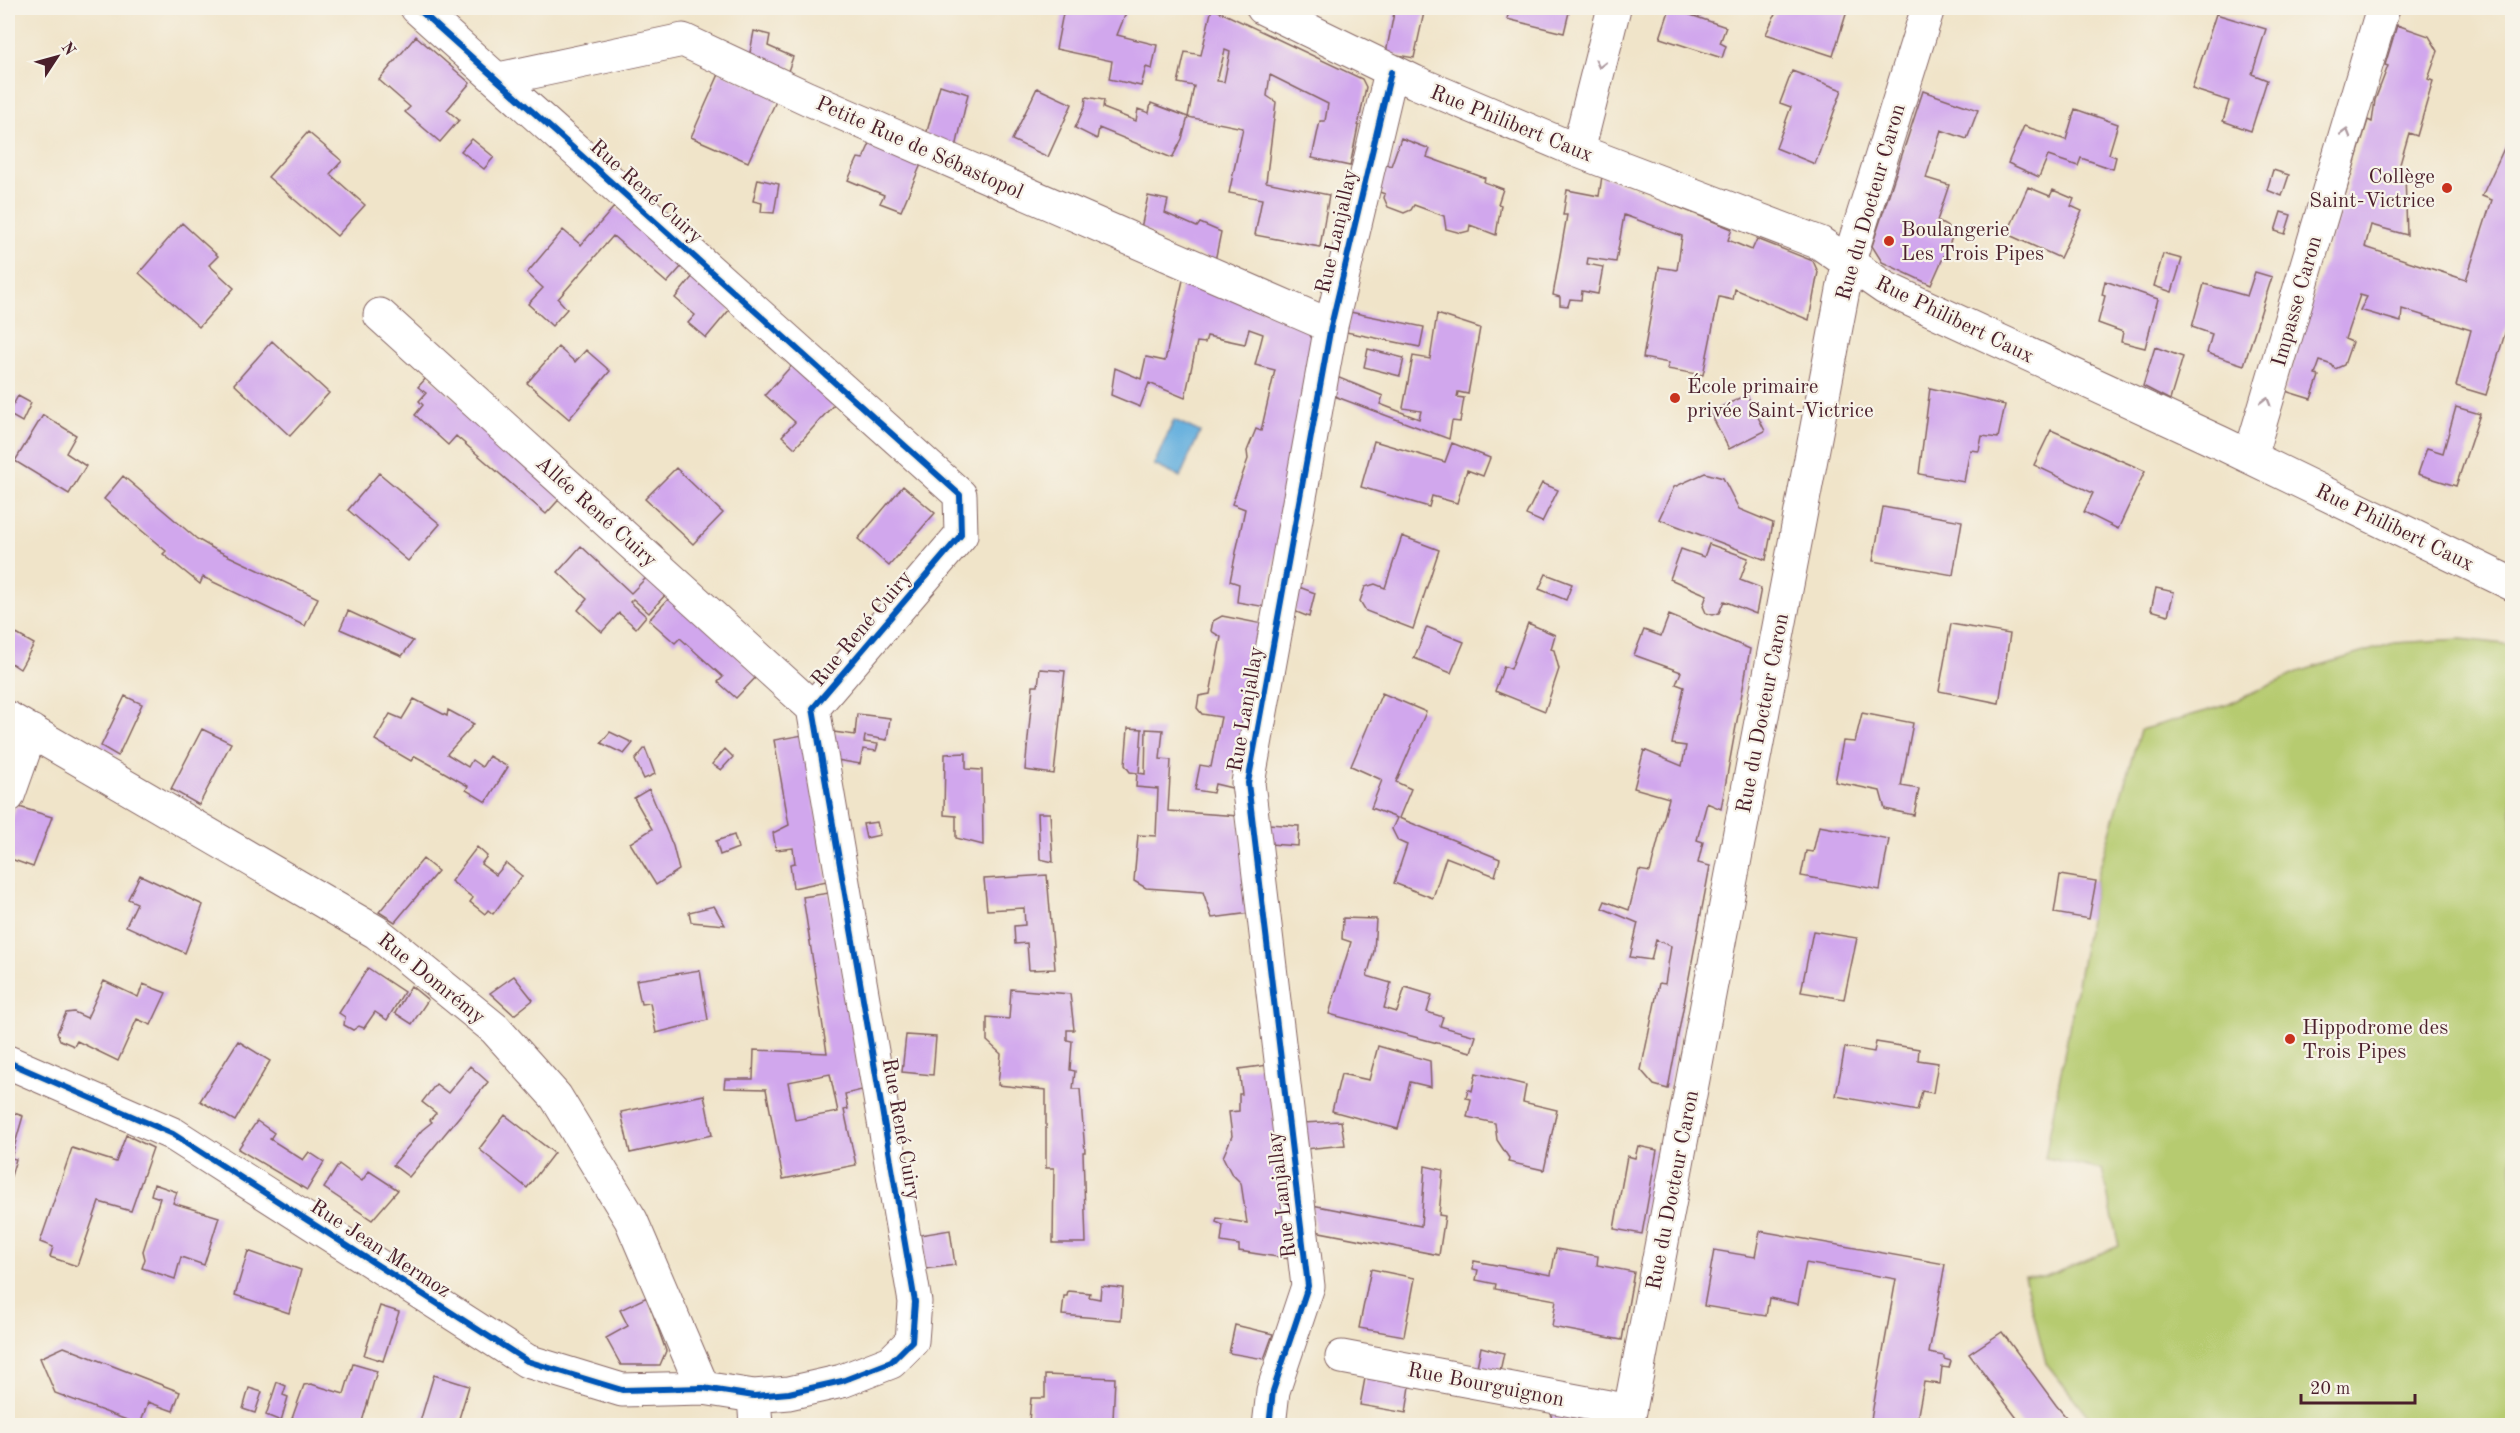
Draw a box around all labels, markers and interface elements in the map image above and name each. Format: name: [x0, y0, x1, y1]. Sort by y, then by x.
north arrow: [27, 27, 87, 87]
text: N: [57, 40, 78, 60]
one-way arrow: [1595, 58, 1607, 69]
street label: Rue Philibert Caux: [1427, 82, 1596, 167]
street label: Petite Rue de Sébastopol: [812, 93, 1027, 204]
street label: Rue du Docteur Caron: [1833, 102, 1910, 303]
one-way arrow: [2339, 129, 2351, 139]
street label: Rue René Cuiry: [585, 136, 707, 248]
street label: Rue Lanjallay: [1313, 167, 1362, 296]
place label: Collège Saint-Victrice: [2309, 167, 2435, 212]
marker: Collège Saint-Victrice: [2440, 181, 2454, 195]
place label: Boulangerie Les Trois Pipes: [1901, 220, 2044, 265]
marker: Boulangerie Les Trois Pipes: [1882, 234, 1896, 248]
street label: Impasse Caron: [2269, 234, 2326, 369]
street label: Rue Philibert Caux: [1872, 273, 2037, 368]
place label: École primaire privée Saint-Victrice: [1687, 373, 1874, 422]
marker: École primaire privée Saint-Victrice: [1668, 391, 1682, 405]
one-way arrow: [2259, 396, 2271, 407]
street label: Allée René Cuiry: [531, 453, 661, 572]
street label: Rue Philibert Caux: [2312, 481, 2477, 576]
street label: Rue René Cuiry: [808, 567, 916, 691]
street label: Rue du Docteur Caron: [1734, 611, 1793, 815]
street label: Rue Lanjallay: [1225, 645, 1268, 774]
street label: Rue Domrémy: [373, 930, 489, 1029]
place label: Hippodrome des Trois Pipes: [2302, 1018, 2448, 1063]
marker: Hippodrome des Trois Pipes: [2283, 1032, 2297, 1046]
street label: Rue René Cuiry: [878, 1057, 923, 1202]
street label: Rue du Docteur Caron: [1644, 1088, 1703, 1292]
street label: Rue Lanjallay: [1264, 1130, 1301, 1259]
street label: Rue Jean Mermoz: [306, 1196, 454, 1302]
street label: Rue Bourguignon: [1406, 1360, 1566, 1411]
scale bar: [2301, 1367, 2415, 1405]
text: 20 m: [2310, 1380, 2350, 1398]

